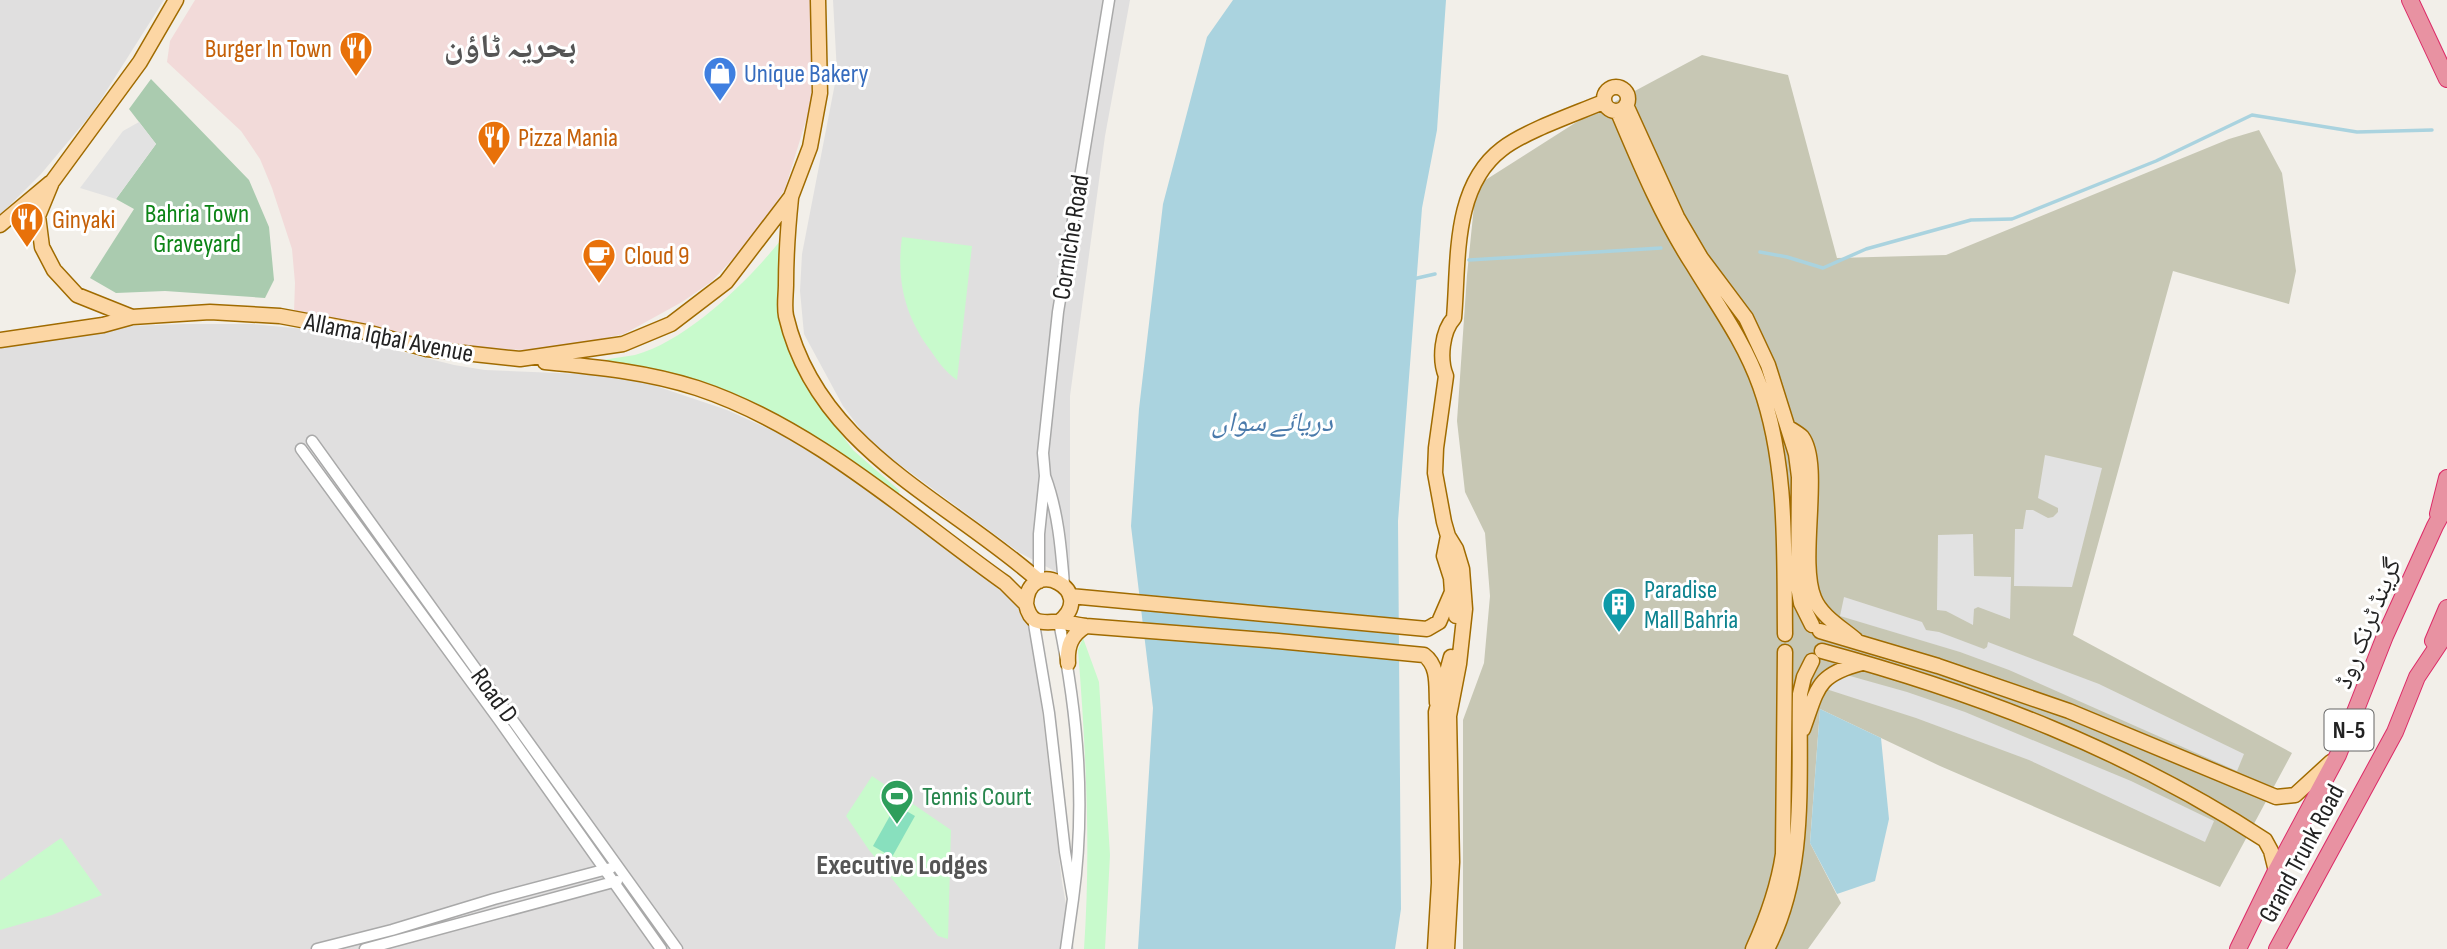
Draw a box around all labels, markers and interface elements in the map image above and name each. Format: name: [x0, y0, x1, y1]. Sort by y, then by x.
district label: بحریہ ٹاؤن: [444, 27, 576, 67]
restaurant icon: Burger In Town: [337, 29, 375, 78]
place label: Burger In Town: [205, 34, 332, 65]
shop icon: Unique Bakery: [701, 54, 739, 103]
place label: Unique Bakery: [744, 59, 868, 90]
restaurant icon: Pizza Mania: [475, 118, 513, 167]
place label: Pizza Mania: [518, 123, 618, 154]
street label: Corniche Road: [1046, 173, 1097, 302]
park label: Bahria Town Graveyard: [145, 199, 249, 260]
restaurant icon: Ginyaki: [8, 200, 46, 249]
place label: Ginyaki: [52, 205, 115, 236]
cafe icon: Cloud 9: [580, 236, 618, 285]
place label: Cloud 9: [624, 241, 690, 272]
street label: Allama Iqbal Avenue: [301, 307, 476, 370]
water label: دریائے سواں: [1211, 406, 1333, 439]
street label: گرینڈ ٹرنک روڈ: [2328, 554, 2409, 693]
place label: Paradise Mall Bahria: [1644, 575, 1738, 636]
building icon: Paradise Mall Bahria: [1600, 585, 1638, 634]
street label: Road D: [464, 662, 524, 729]
road number: N-5: [2324, 710, 2374, 750]
sports icon: Tennis Court: [878, 777, 916, 826]
street label: Grand Trunk Road: [2253, 779, 2352, 928]
place label: Tennis Court: [922, 782, 1032, 813]
district label: Executive Lodges: [816, 849, 988, 882]

